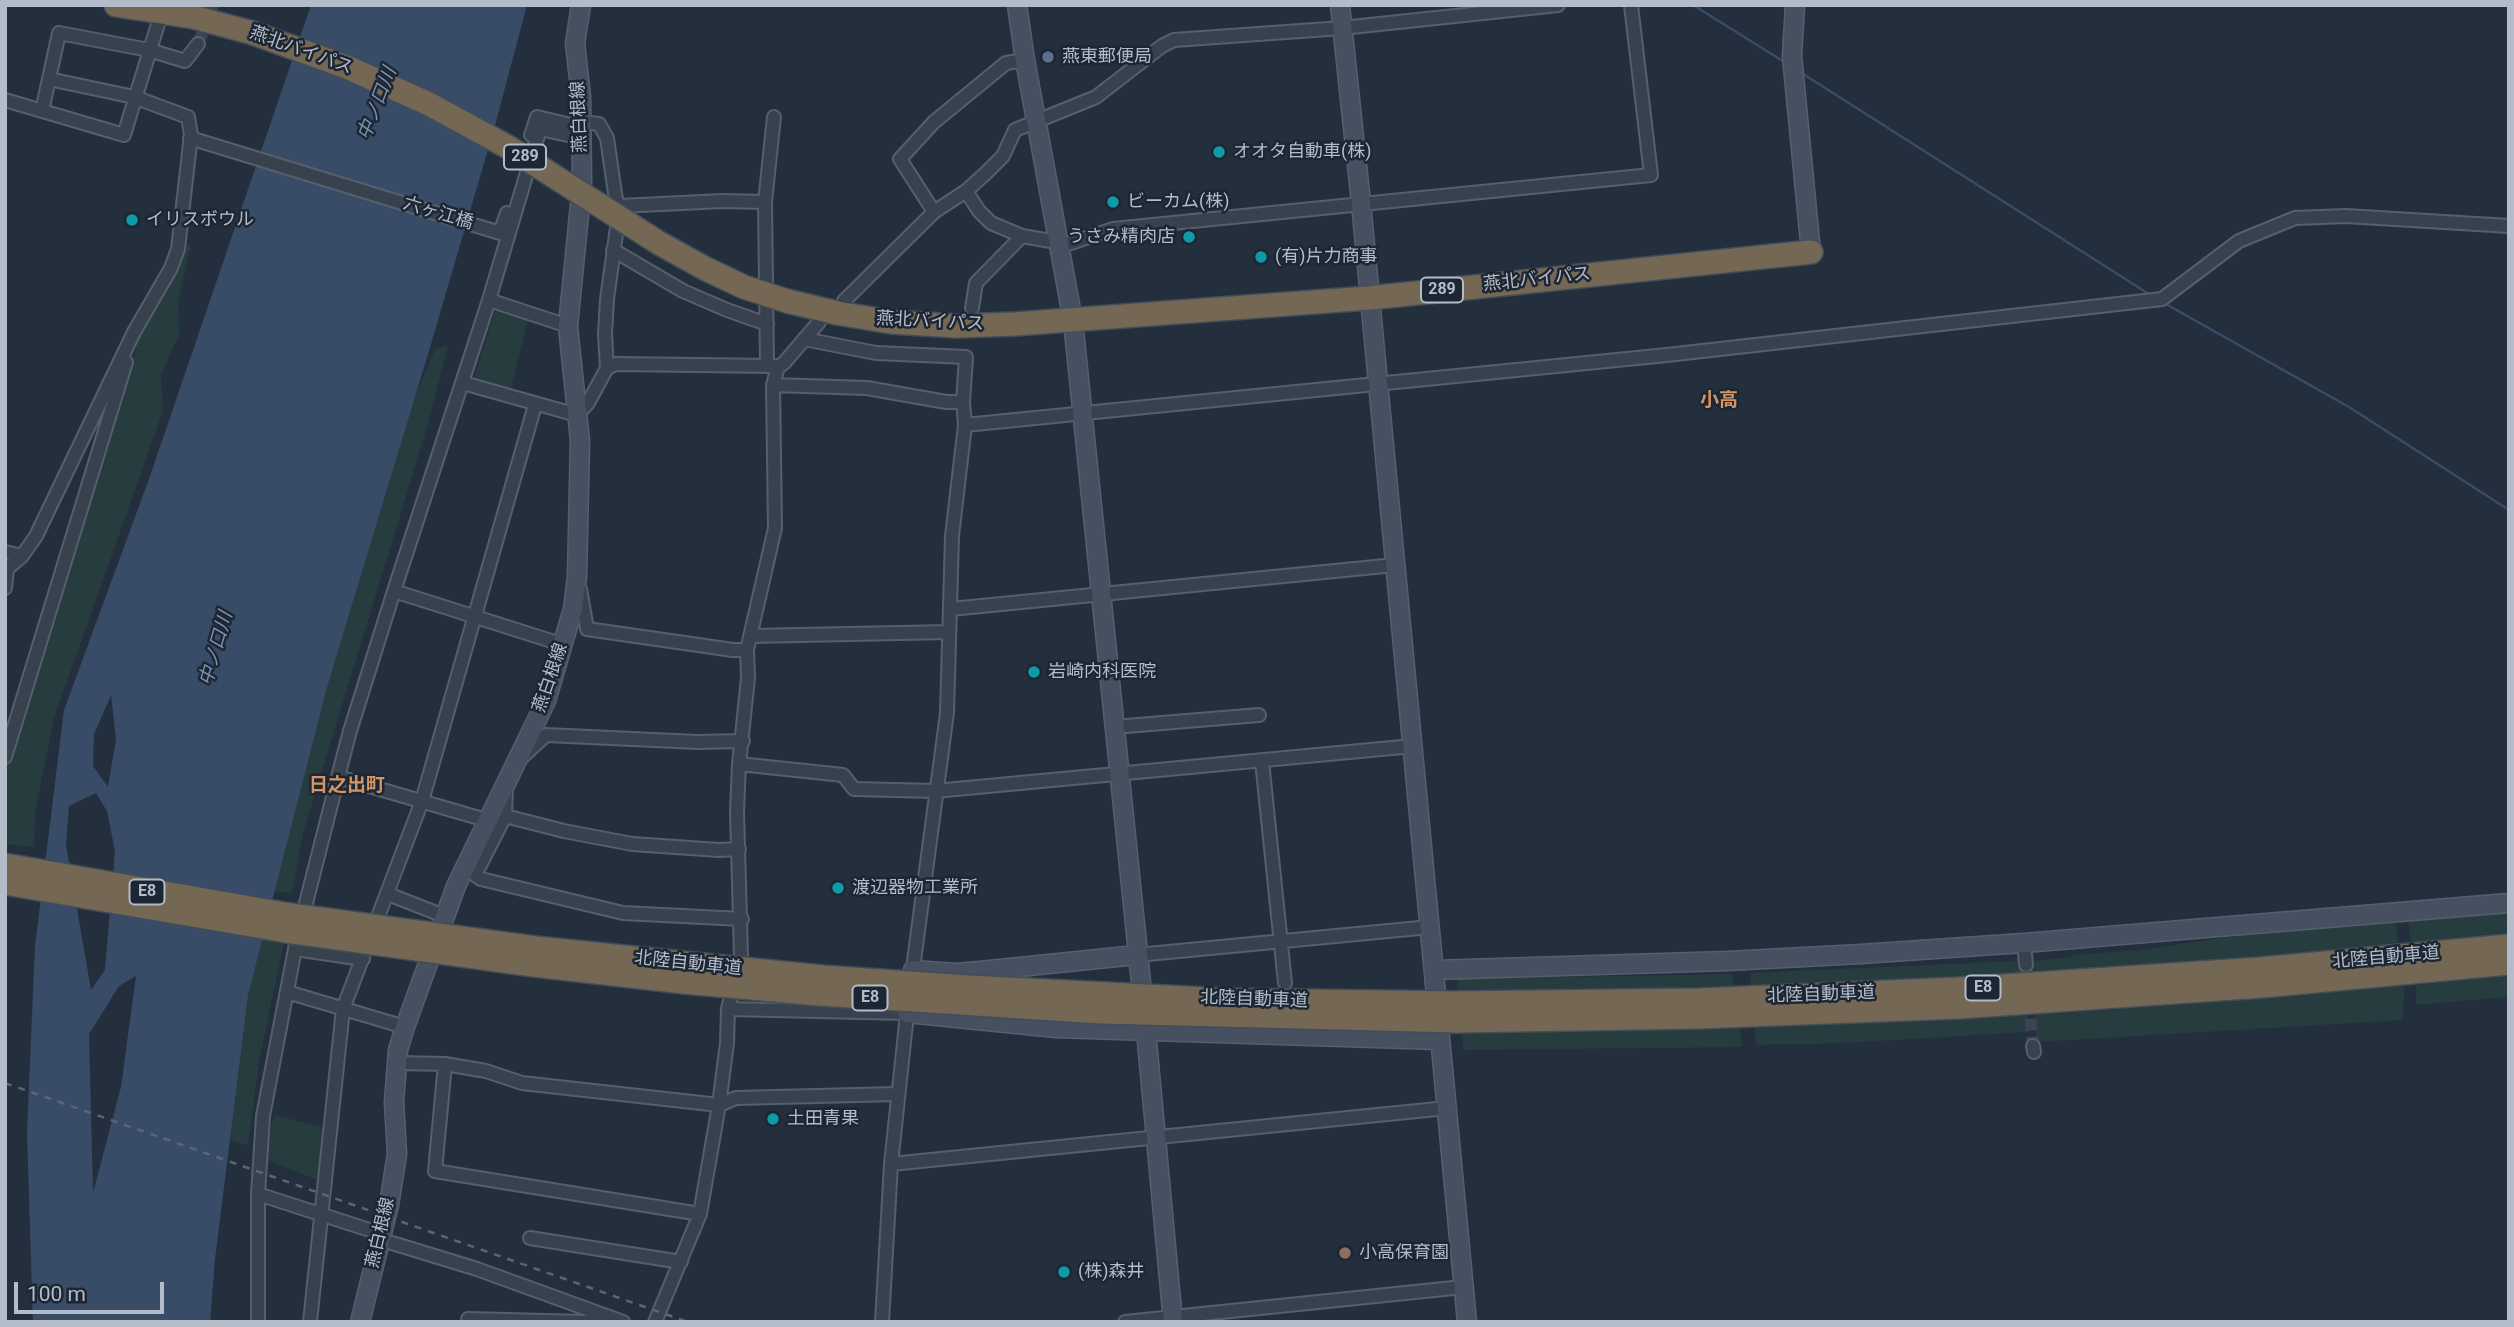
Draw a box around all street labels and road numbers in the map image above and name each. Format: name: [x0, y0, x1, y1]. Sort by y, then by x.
street label: 燕北バイパス: [247, 22, 355, 80]
street label: 燕白根線: [568, 81, 592, 153]
road number: 289: [504, 144, 546, 169]
street label: 六ヶ江橋: [400, 193, 476, 235]
street label: 燕北バイパス: [1482, 264, 1592, 296]
road number: 289: [1421, 278, 1463, 302]
street label: 燕北バイパス: [876, 308, 984, 336]
street label: 燕白根線: [529, 640, 573, 716]
road number: E8: [130, 880, 164, 904]
street label: 北陸自動車道: [2331, 943, 2441, 973]
street label: 北陸自動車道: [633, 948, 743, 980]
road number: E8: [1966, 976, 2000, 1000]
street label: 北陸自動車道: [1767, 982, 1875, 1008]
road number: E8: [852, 986, 888, 1010]
street label: 北陸自動車道: [1200, 987, 1308, 1013]
street label: 燕白根線: [362, 1195, 400, 1271]

